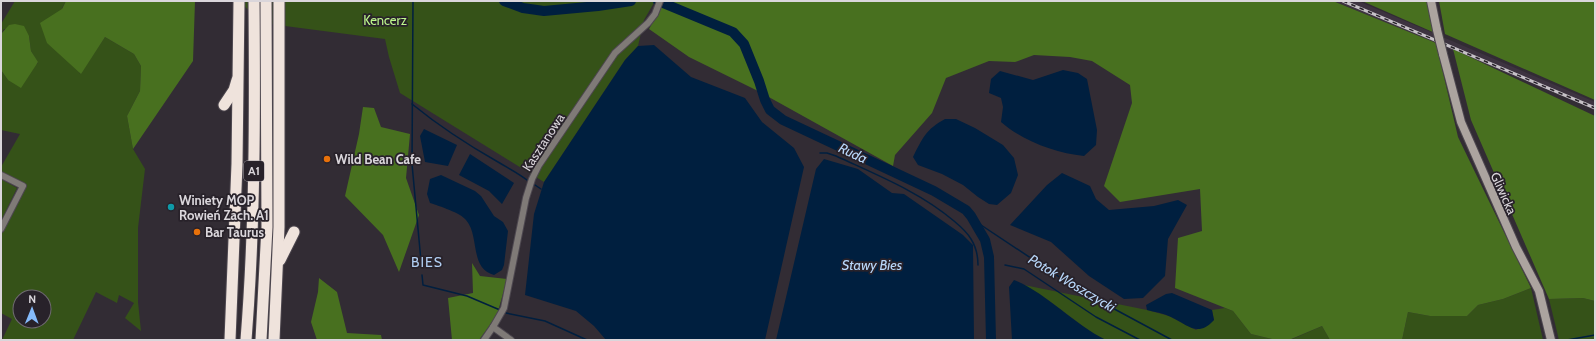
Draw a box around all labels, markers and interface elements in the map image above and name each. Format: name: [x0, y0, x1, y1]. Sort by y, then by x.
park label: Kencerz: [363, 12, 407, 28]
street label: Kasztanowa: [518, 109, 568, 174]
water label: Ruda: [836, 139, 870, 167]
place label: Wild Bean Cafe: [335, 151, 421, 167]
marker: Wild Bean Cafe: [322, 154, 332, 164]
road number: A1: [244, 161, 264, 181]
street label: Gliwicka: [1488, 169, 1521, 217]
place label: Winiety MOP Rowień Zach. A1: [179, 192, 269, 223]
marker: Winiety MOP Rowień Zach. A1: [166, 202, 176, 212]
place label: Bar Taurus: [205, 224, 264, 240]
marker: Bar Taurus: [192, 227, 202, 237]
water label: Potok Woszczycki: [1025, 250, 1120, 317]
district label: BIES: [411, 253, 443, 271]
water label: Stawy Bies: [842, 256, 903, 274]
north arrow: [12, 289, 52, 329]
text: N: [28, 292, 36, 306]

